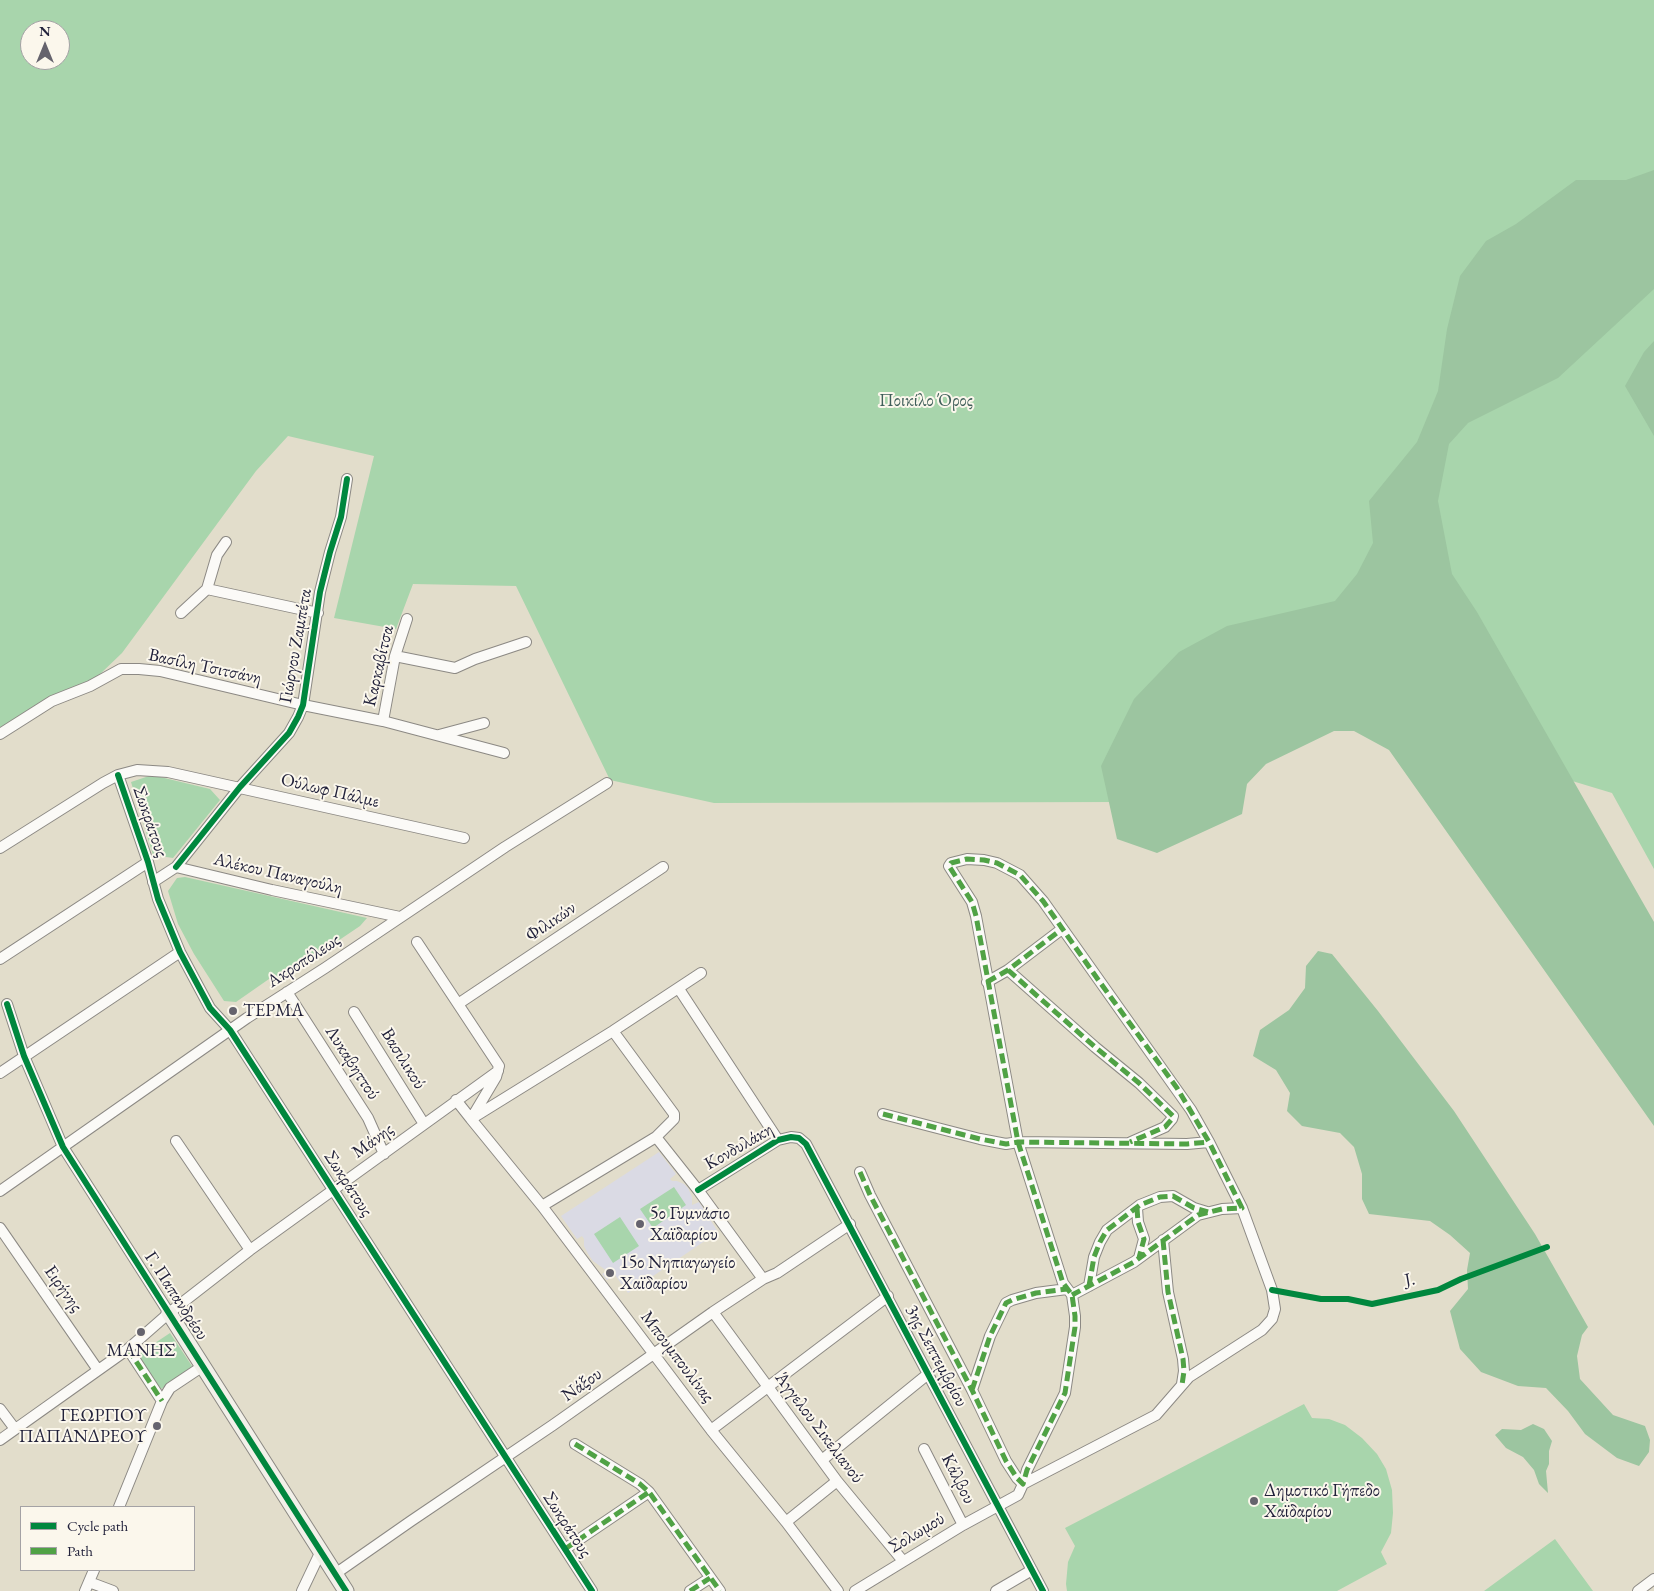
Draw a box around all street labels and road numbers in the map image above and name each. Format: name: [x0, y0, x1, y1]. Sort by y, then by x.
street label: Γιώργου Ζαμπέτα: [275, 587, 317, 705]
street label: Καρκαβίτσα: [359, 624, 399, 708]
street label: Βασίλη Τσιτσάνη: [147, 644, 263, 690]
street label: Ούλωφ Πάλμε: [279, 769, 381, 813]
street label: Σωκράτους: [128, 784, 172, 860]
street label: Αλέκου Παναγούλη: [211, 849, 345, 899]
street label: Φιλικών: [522, 897, 580, 947]
street label: Ακροπόλεως: [263, 929, 345, 993]
street label: Λυκαβηττού: [320, 1022, 384, 1104]
street label: Βασιλικού: [376, 1025, 430, 1093]
street label: Μάνης: [348, 1119, 398, 1163]
street label: Κονδυλάκη: [701, 1119, 777, 1175]
street label: Σωκράτους: [319, 1147, 377, 1221]
street label: Γ. Παπανδρέου: [139, 1248, 213, 1344]
street label: Ειρήνης: [39, 1261, 87, 1317]
street label: J.: [1403, 1268, 1417, 1292]
street label: 3ης Σεπτεμβρίου: [900, 1301, 972, 1411]
street label: Μπουμπουλίνας: [636, 1307, 718, 1407]
street label: Νάξου: [558, 1363, 606, 1407]
street label: Άγγελου Σικελιανού: [770, 1368, 868, 1488]
street label: Κάλβου: [936, 1450, 980, 1508]
street label: Σωκράτους: [538, 1488, 596, 1562]
street label: Σολωμού: [885, 1508, 949, 1558]

